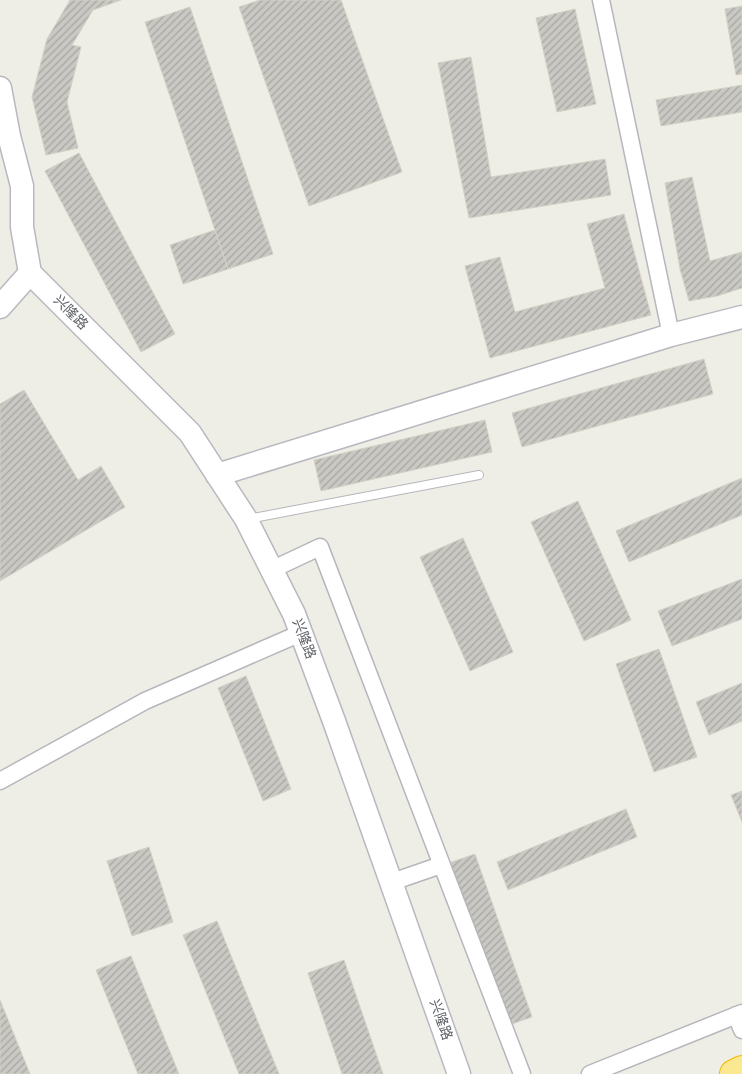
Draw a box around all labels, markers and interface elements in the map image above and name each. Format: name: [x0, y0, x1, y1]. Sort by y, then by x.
street label: 兴隆路: [49, 292, 91, 334]
street label: 兴隆路: [288, 616, 318, 662]
street label: 兴隆路: [425, 997, 455, 1043]

